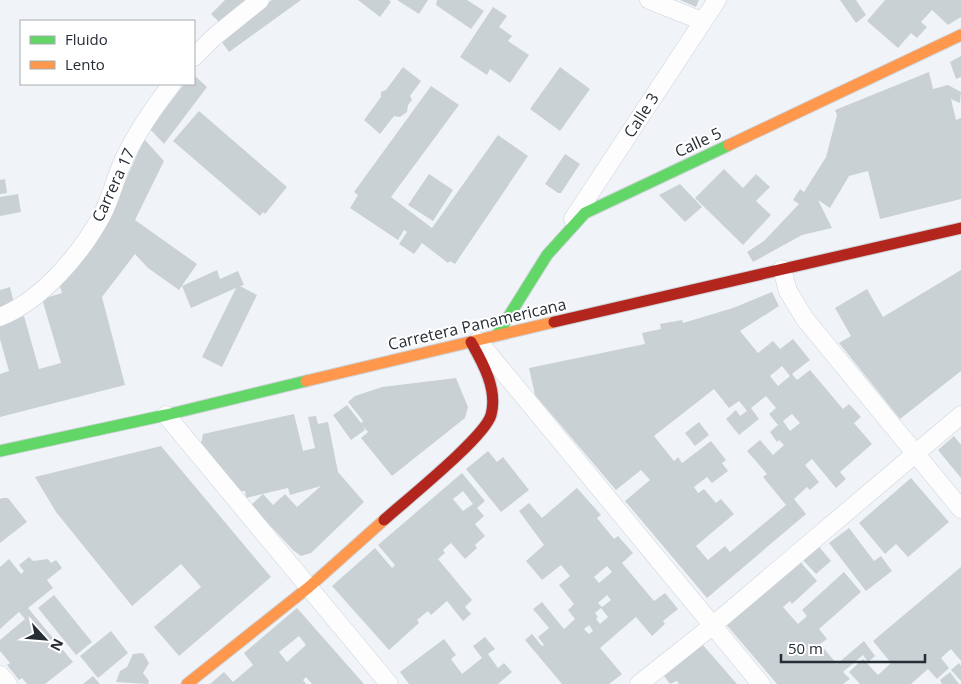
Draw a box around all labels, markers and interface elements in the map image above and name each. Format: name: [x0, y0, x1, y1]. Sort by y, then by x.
legend: [20, 20, 195, 85]
text: Fluido: [65, 29, 108, 49]
text: Lento: [65, 54, 105, 74]
street label: Calle 3: [618, 88, 664, 142]
street label: Calle 5: [671, 122, 725, 162]
street label: Carrera 17: [86, 145, 140, 225]
street label: Carretera Panamericana: [386, 293, 568, 355]
north arrow: [20, 614, 70, 664]
scale bar: [781, 632, 925, 664]
text: N: [46, 636, 68, 654]
text: 50 m: [788, 638, 823, 658]

